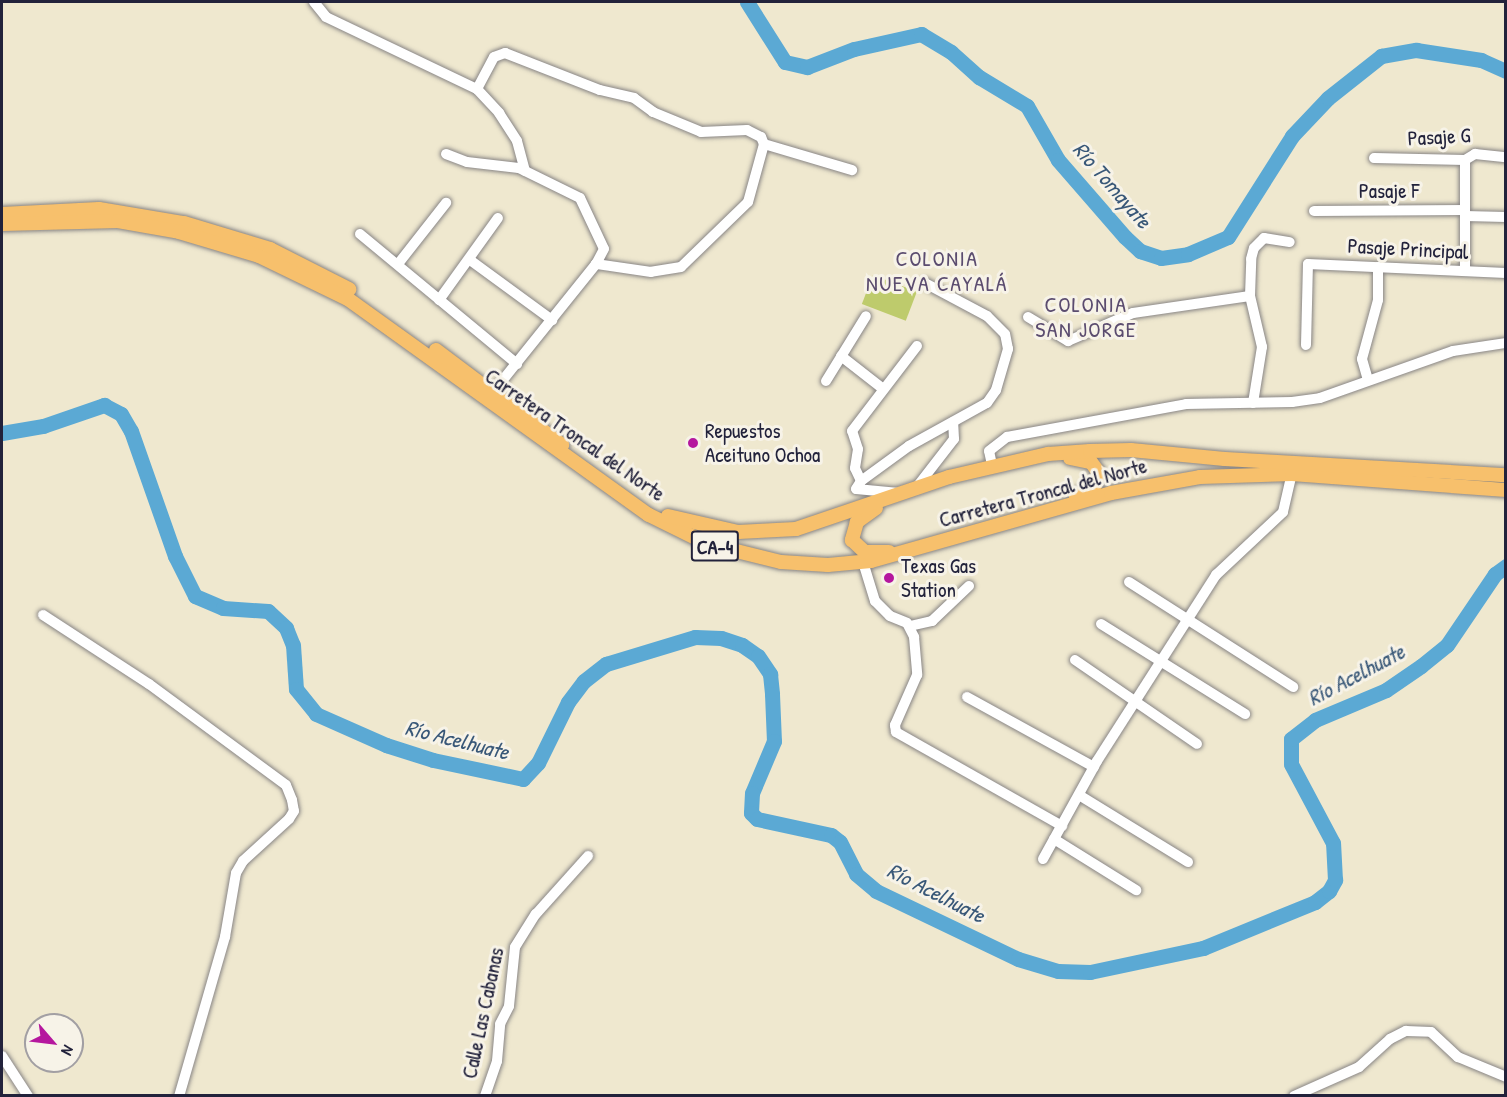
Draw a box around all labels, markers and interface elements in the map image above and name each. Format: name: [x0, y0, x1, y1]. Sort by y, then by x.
street label: Pasaje G: [1407, 123, 1471, 151]
water label: Río Tomayate: [1067, 136, 1157, 234]
street label: Pasaje F: [1359, 178, 1419, 204]
street label: Pasaje Principal: [1347, 233, 1469, 265]
district label: COLONIA NUEVA CAYALÁ: [866, 245, 1008, 296]
district label: COLONIA SAN JORGE: [1035, 291, 1137, 342]
street label: Carretera Troncal del Norte: [480, 363, 670, 507]
place label: Repuestos Aceituno Ochoa: [705, 418, 820, 468]
marker: Repuestos Aceituno Ochoa: [686, 436, 700, 450]
street label: Carretera Troncal del Norte: [936, 453, 1150, 533]
road number: CA-4: [690, 529, 740, 563]
place label: Texas Gas Station: [901, 553, 976, 603]
marker: Texas Gas Station: [882, 571, 896, 585]
water label: Río Acelhuate: [1303, 639, 1409, 711]
water label: Río Acelhuate: [403, 714, 511, 766]
water label: Río Acelhuate: [883, 857, 989, 929]
street label: Calle Las Cabanas: [457, 945, 509, 1081]
north arrow: [24, 1013, 84, 1073]
text: N: [56, 1042, 80, 1059]

